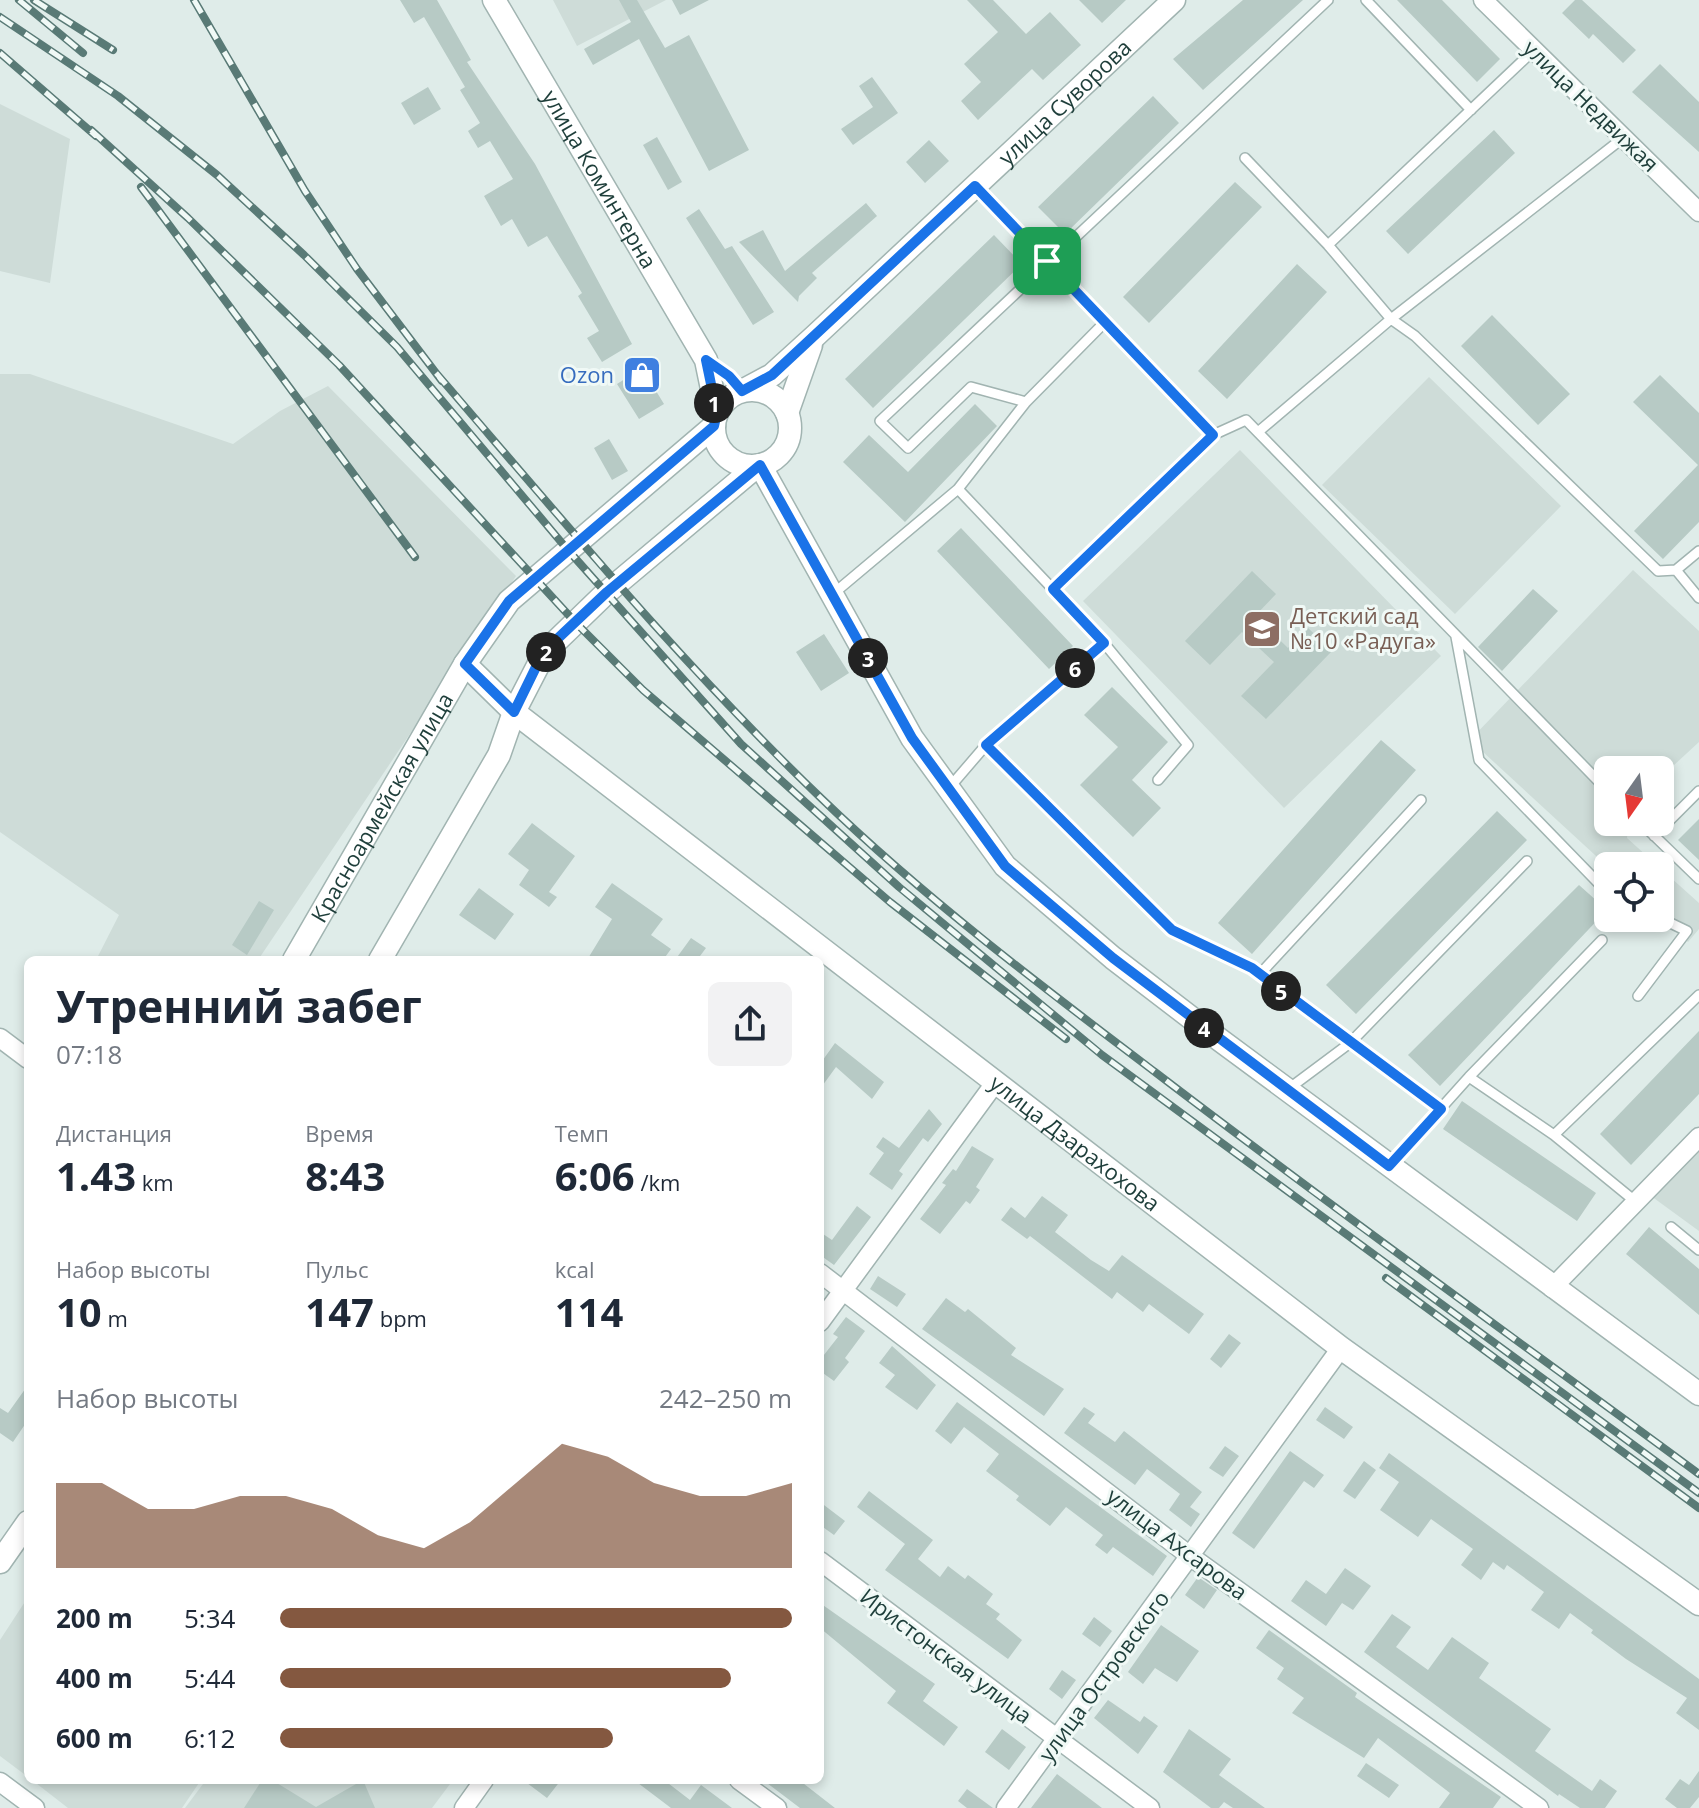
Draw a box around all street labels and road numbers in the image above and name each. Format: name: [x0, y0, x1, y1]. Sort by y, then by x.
street label: улица Суворова: [991, 32, 1137, 171]
street label: улица Недвижая: [1517, 33, 1666, 178]
street label: улица Коминтерна: [536, 84, 665, 274]
street label: Красноармейская улица: [303, 687, 459, 927]
street label: улица Дзарахохова: [984, 1067, 1167, 1218]
street label: улица Ахсарова: [1101, 1480, 1254, 1606]
street label: Иристонская улица: [855, 1581, 1039, 1730]
street label: улица Островского: [1031, 1584, 1175, 1767]

